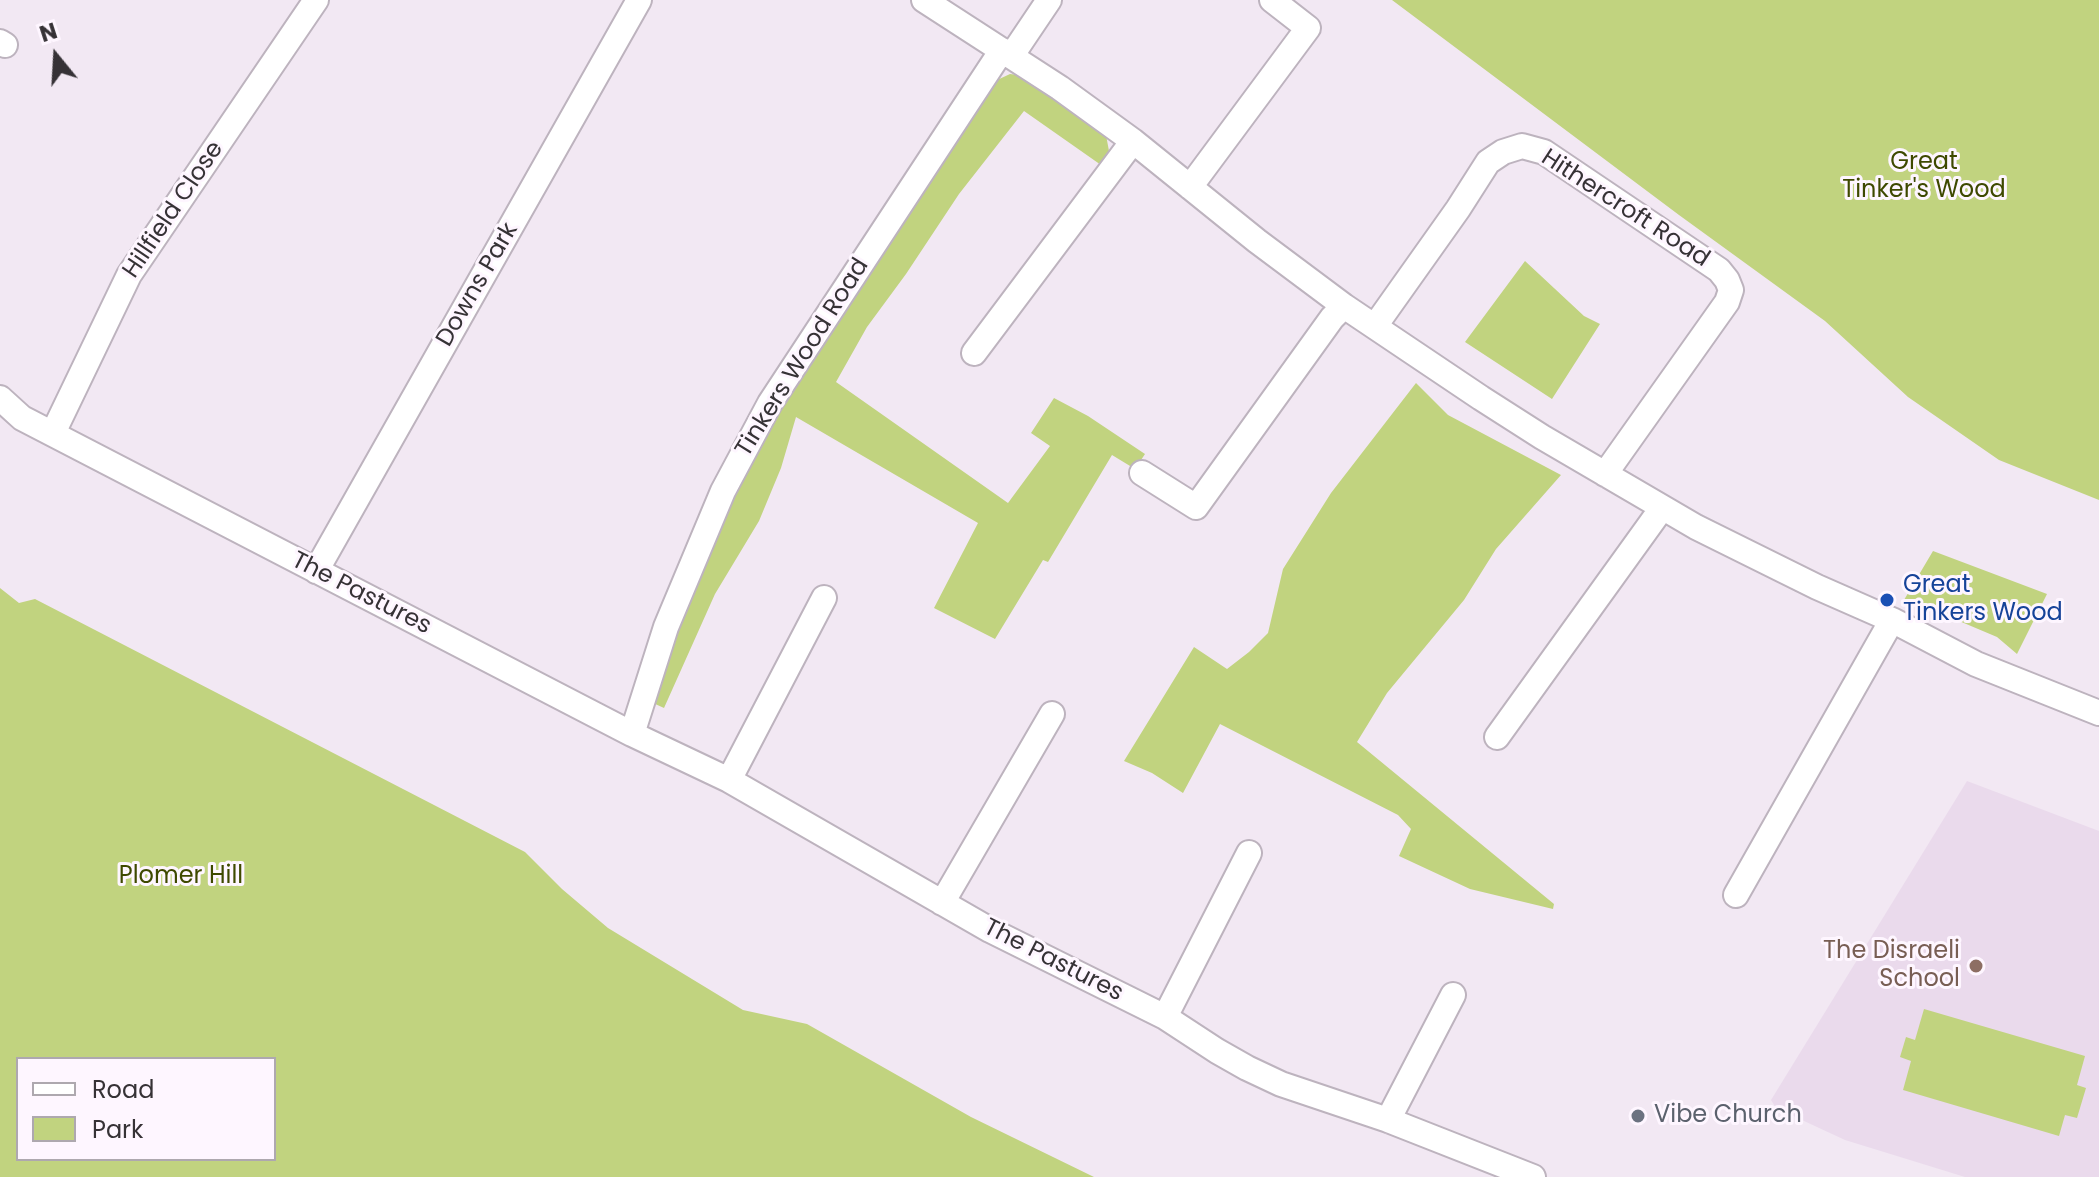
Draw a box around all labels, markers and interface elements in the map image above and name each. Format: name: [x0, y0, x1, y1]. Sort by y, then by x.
text: N: [36, 15, 61, 50]
north arrow: [16, 16, 96, 96]
street label: Hillfield Close: [118, 136, 230, 284]
street label: Hithercroft Road: [1535, 144, 1715, 274]
park label: Great Tinker's Wood: [1842, 149, 2006, 205]
street label: Downs Park: [431, 218, 525, 352]
street label: Tinkers Wood Road: [730, 253, 876, 463]
street label: The Pastures: [286, 546, 436, 642]
place label: Great Tinkers Wood: [1903, 572, 2063, 628]
marker: Great Tinkers Wood: [1878, 591, 1896, 609]
park label: Plomer Hill: [119, 863, 243, 891]
street label: The Pastures: [978, 913, 1128, 1009]
place label: The Disraeli School: [1823, 938, 1960, 994]
marker: The Disraeli School: [1967, 957, 1985, 975]
legend: [16, 1057, 276, 1161]
text: Road: [92, 1073, 154, 1106]
place label: Vibe Church: [1654, 1102, 1802, 1130]
marker: Vibe Church: [1629, 1107, 1647, 1125]
text: Park: [92, 1113, 143, 1146]

